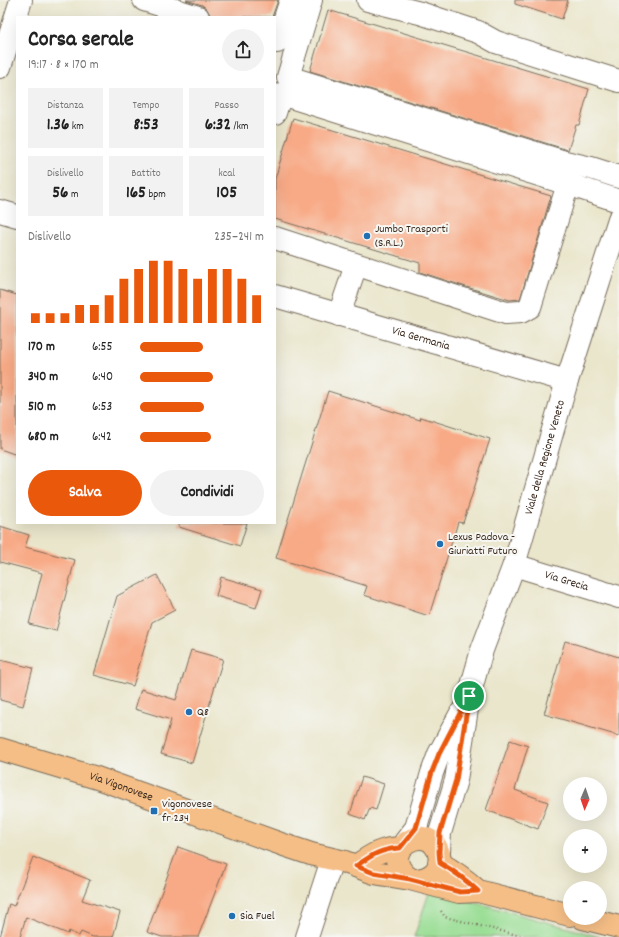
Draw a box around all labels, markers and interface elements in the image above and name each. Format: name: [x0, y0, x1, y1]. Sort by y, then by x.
text: Corsa serale: [28, 25, 134, 56]
button: share: [222, 29, 264, 71]
text: 19:17 · 8 × 170 m: [28, 56, 99, 75]
text: Distanza: [47, 98, 83, 114]
text: Tempo: [133, 98, 159, 114]
text: Passo: [215, 98, 239, 114]
text: 1.36: [47, 114, 69, 138]
text: 8:53: [133, 114, 159, 138]
text: 6:32: [205, 114, 231, 138]
text: km: [69, 119, 84, 135]
text: /km: [231, 119, 249, 135]
text: Dislivello: [47, 166, 84, 182]
text: Battito: [131, 166, 161, 182]
text: kcal: [218, 166, 235, 182]
text: 56: [52, 182, 68, 206]
text: 165: [126, 182, 146, 206]
text: 105: [216, 182, 237, 206]
text: m: [68, 187, 78, 203]
text: bpm: [146, 187, 166, 203]
place label: Jumbo Trasporti (S.R.L.): [375, 221, 448, 252]
text: Dislivello: [28, 228, 71, 247]
text: 235–241 m: [214, 228, 264, 247]
marker: Jumbo Trasporti (S.R.L.): [362, 231, 372, 241]
street label: Via Germania: [390, 322, 452, 355]
text: 170 m: [28, 338, 55, 357]
text: 6:55: [92, 338, 113, 357]
text: 340 m: [28, 368, 58, 387]
text: 6:40: [92, 368, 113, 387]
text: 510 m: [28, 398, 56, 417]
text: 6:53: [92, 398, 112, 417]
street label: Viale della Regione Veneto: [520, 398, 570, 517]
text: 680 m: [28, 428, 59, 447]
text: 6:42: [92, 428, 112, 447]
button: Salva: [28, 470, 142, 516]
button: Condividi: [150, 470, 264, 516]
place label: Lexus Padova - Giuriatti Futuro: [448, 529, 517, 560]
marker: Lexus Padova - Giuriatti Futuro: [435, 539, 445, 549]
street label: Via Grecia: [543, 566, 591, 596]
pin: [452, 679, 486, 713]
icon: arrive: [458, 685, 480, 707]
place label: Q8: [197, 704, 209, 721]
marker: Q8: [184, 707, 194, 717]
street label: Via Vigonovese: [87, 768, 155, 806]
north arrow: [563, 777, 607, 821]
map controls: [563, 777, 607, 925]
place label: Vigonovese fr 234: [162, 796, 212, 827]
marker: Vigonovese fr 234: [149, 806, 159, 816]
button: +: [563, 829, 607, 873]
button: −: [563, 881, 607, 925]
place label: Sia Fuel: [240, 908, 275, 925]
marker: Sia Fuel: [227, 911, 237, 921]

